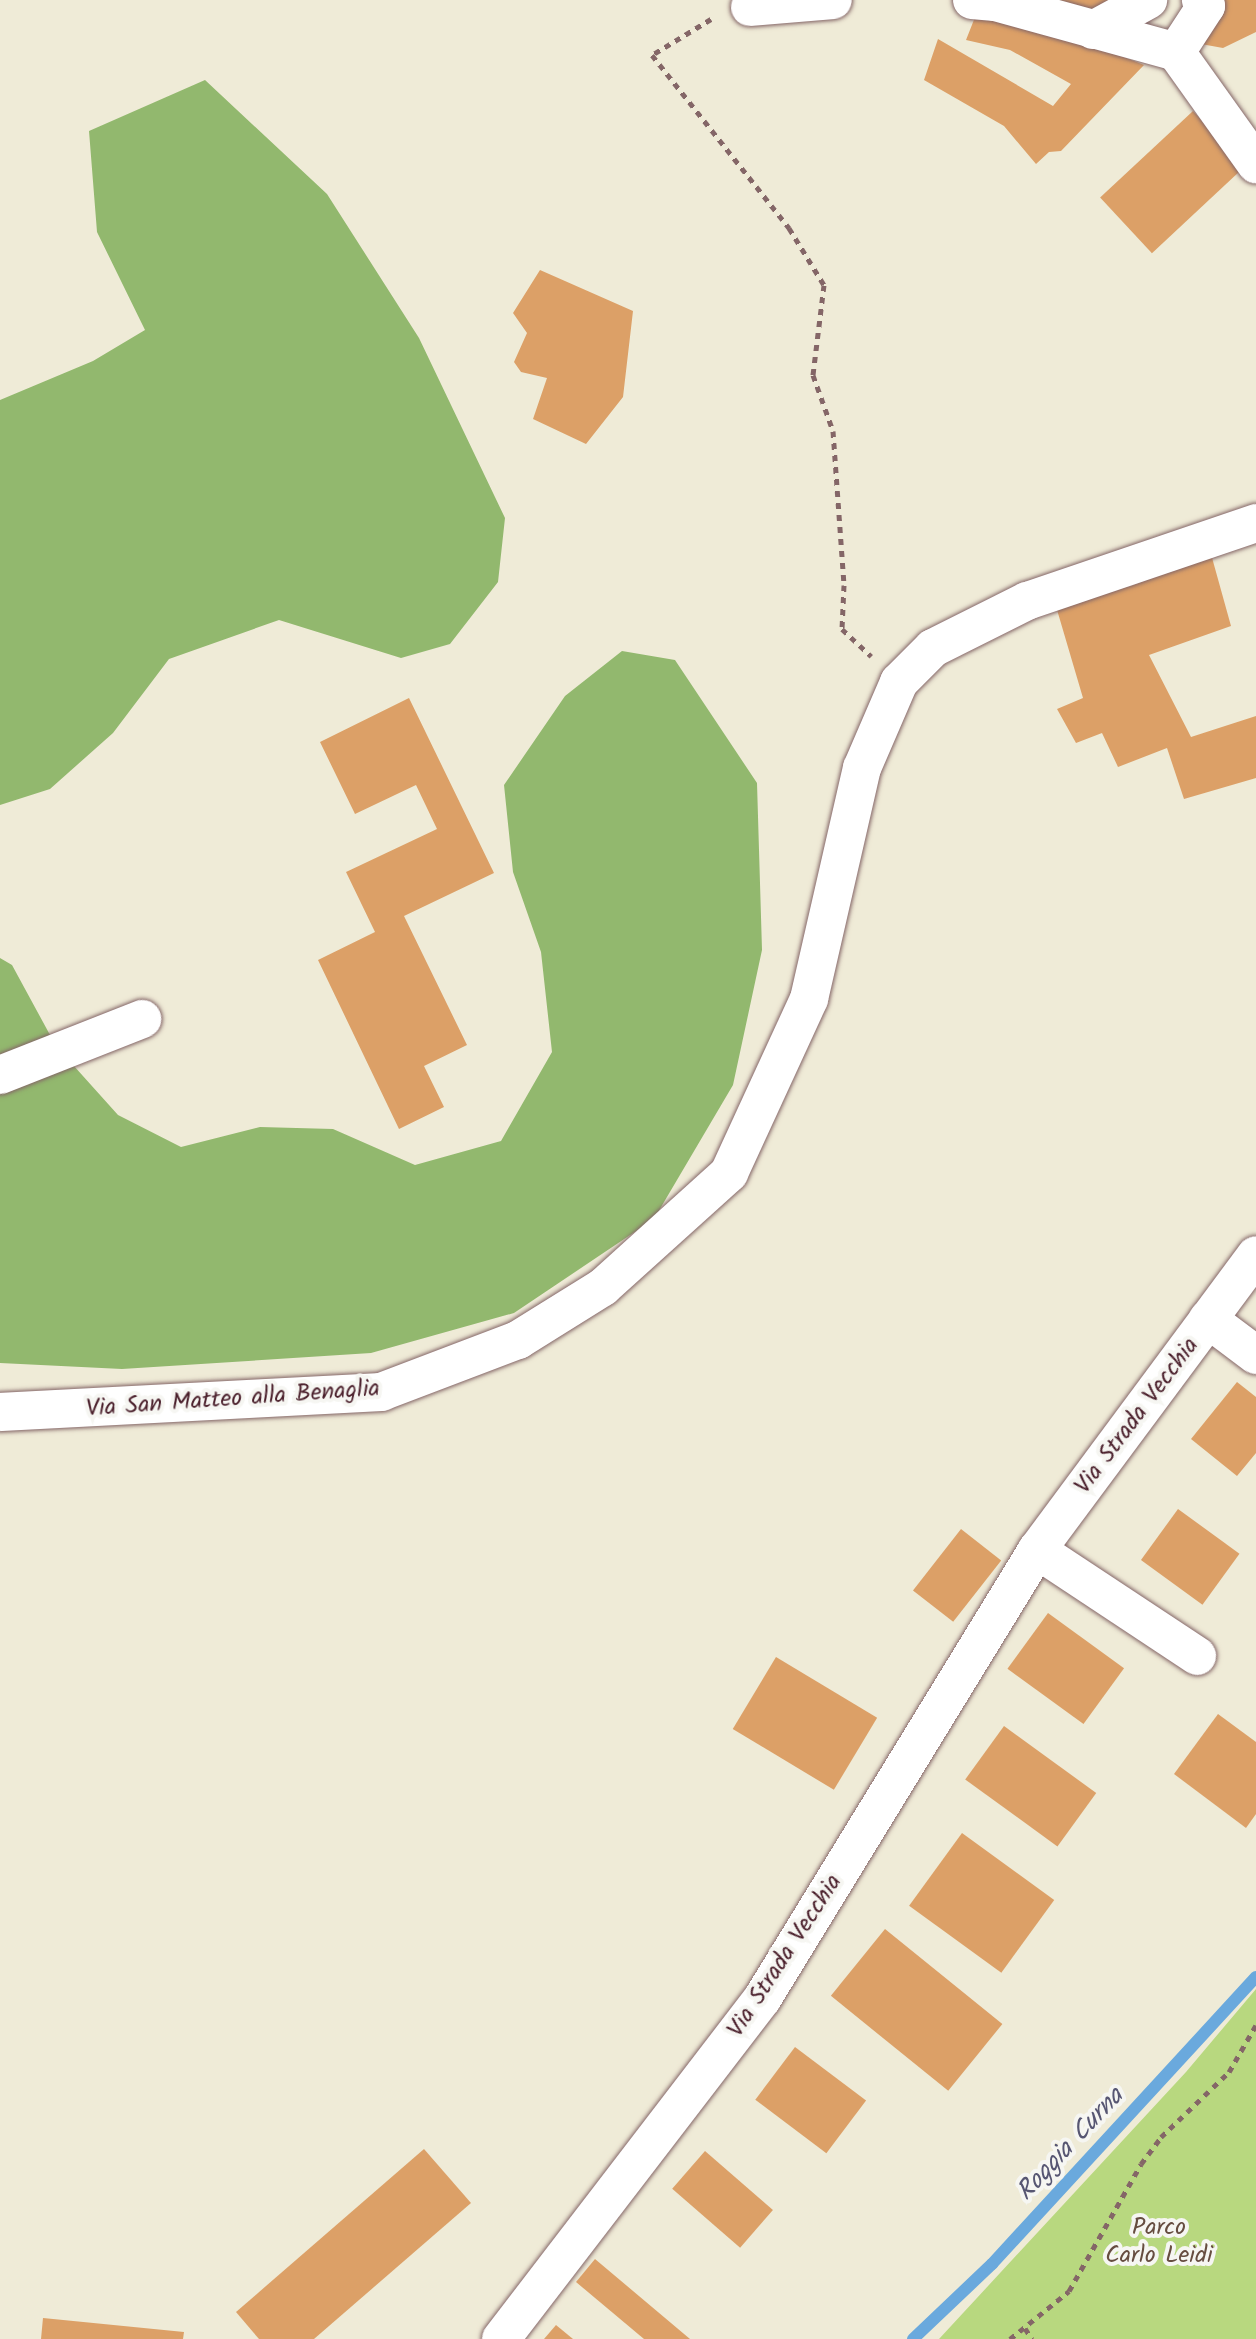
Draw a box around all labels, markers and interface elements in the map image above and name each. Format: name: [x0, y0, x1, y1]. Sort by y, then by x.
street label: Via Strada Vecchia: [1069, 1332, 1205, 1500]
street label: Via San Matteo alla Benaglia: [85, 1374, 381, 1424]
street label: Via Strada Vecchia: [722, 1869, 848, 2043]
water label: Roggia Curna: [1011, 2082, 1131, 2208]
park label: Parco Carlo Leidi: [1105, 2214, 1213, 2270]

